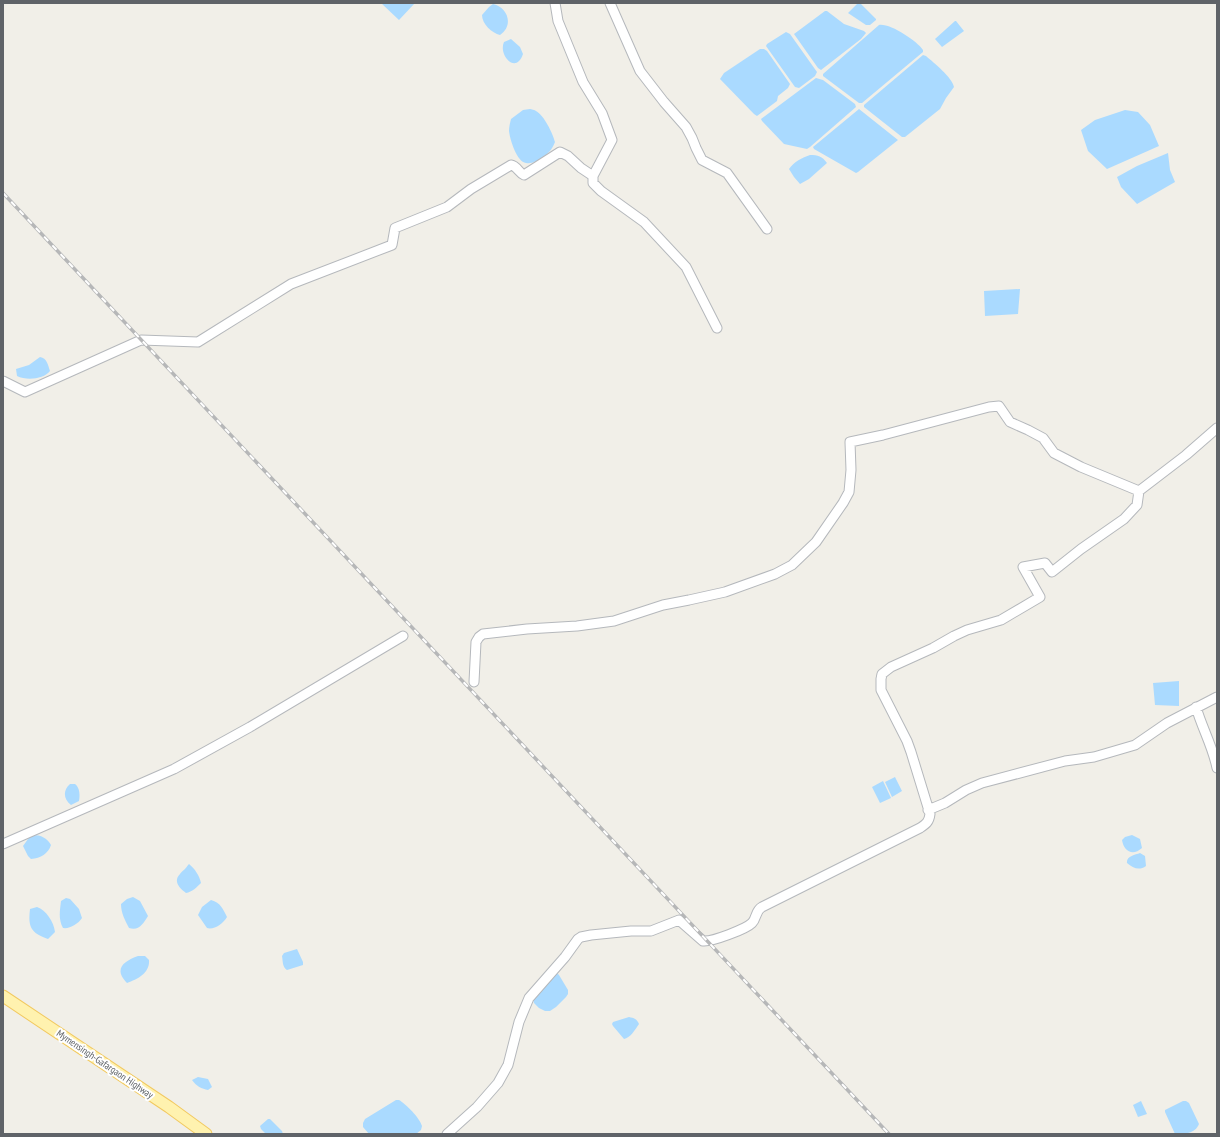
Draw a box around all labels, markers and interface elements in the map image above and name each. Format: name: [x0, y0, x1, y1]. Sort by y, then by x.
street label: Mymensingh-Gafargaon Highway: [54, 1027, 156, 1101]

